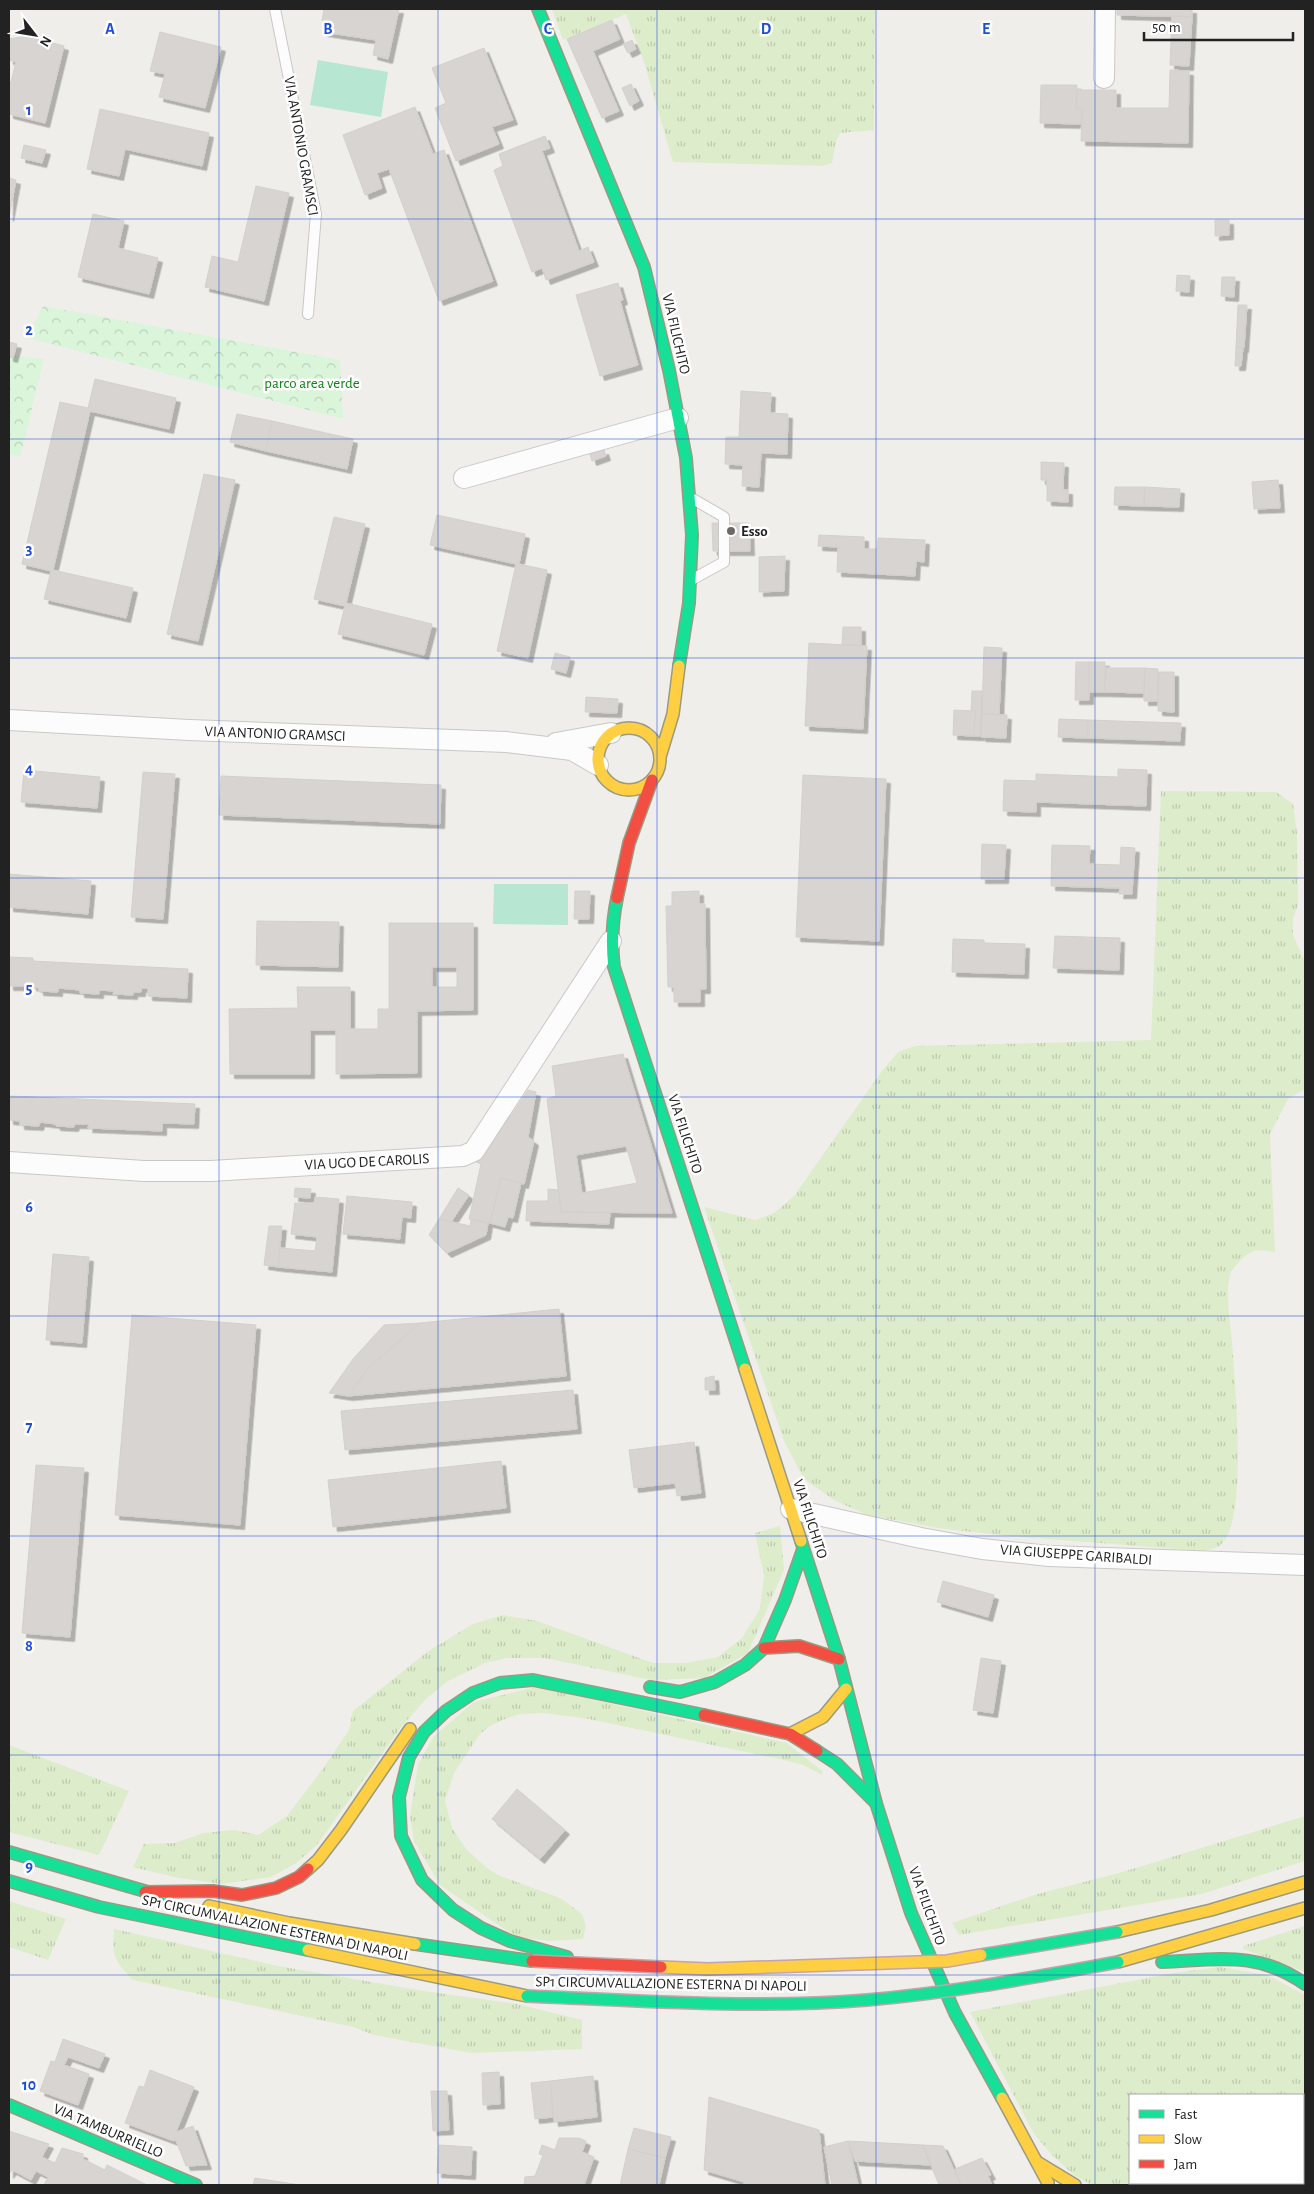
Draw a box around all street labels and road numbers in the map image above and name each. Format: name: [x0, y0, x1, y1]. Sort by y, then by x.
street label: VIA ANTONIO GRAMSCI: [281, 75, 321, 217]
street label: VIA FILICHITO: [659, 292, 693, 376]
street label: VIA ANTONIO GRAMSCI: [204, 724, 346, 744]
street label: VIA FILICHITO: [665, 1093, 705, 1175]
street label: VIA UGO DE CAROLIS: [304, 1151, 430, 1173]
street label: VIA FILICHITO: [790, 1478, 830, 1560]
street label: VIA GIUSEPPE GARIBALDI: [999, 1542, 1153, 1568]
street label: VIA FILICHITO: [906, 1865, 948, 1947]
street label: SP1 CIRCUMVALLAZIONE ESTERNA DI NAPOLI: [141, 1892, 409, 1964]
street label: SP1 CIRCUMVALLAZIONE ESTERNA DI NAPOLI: [535, 1974, 807, 1994]
street label: VIA TAMBURRIELLO: [51, 2101, 165, 2161]

